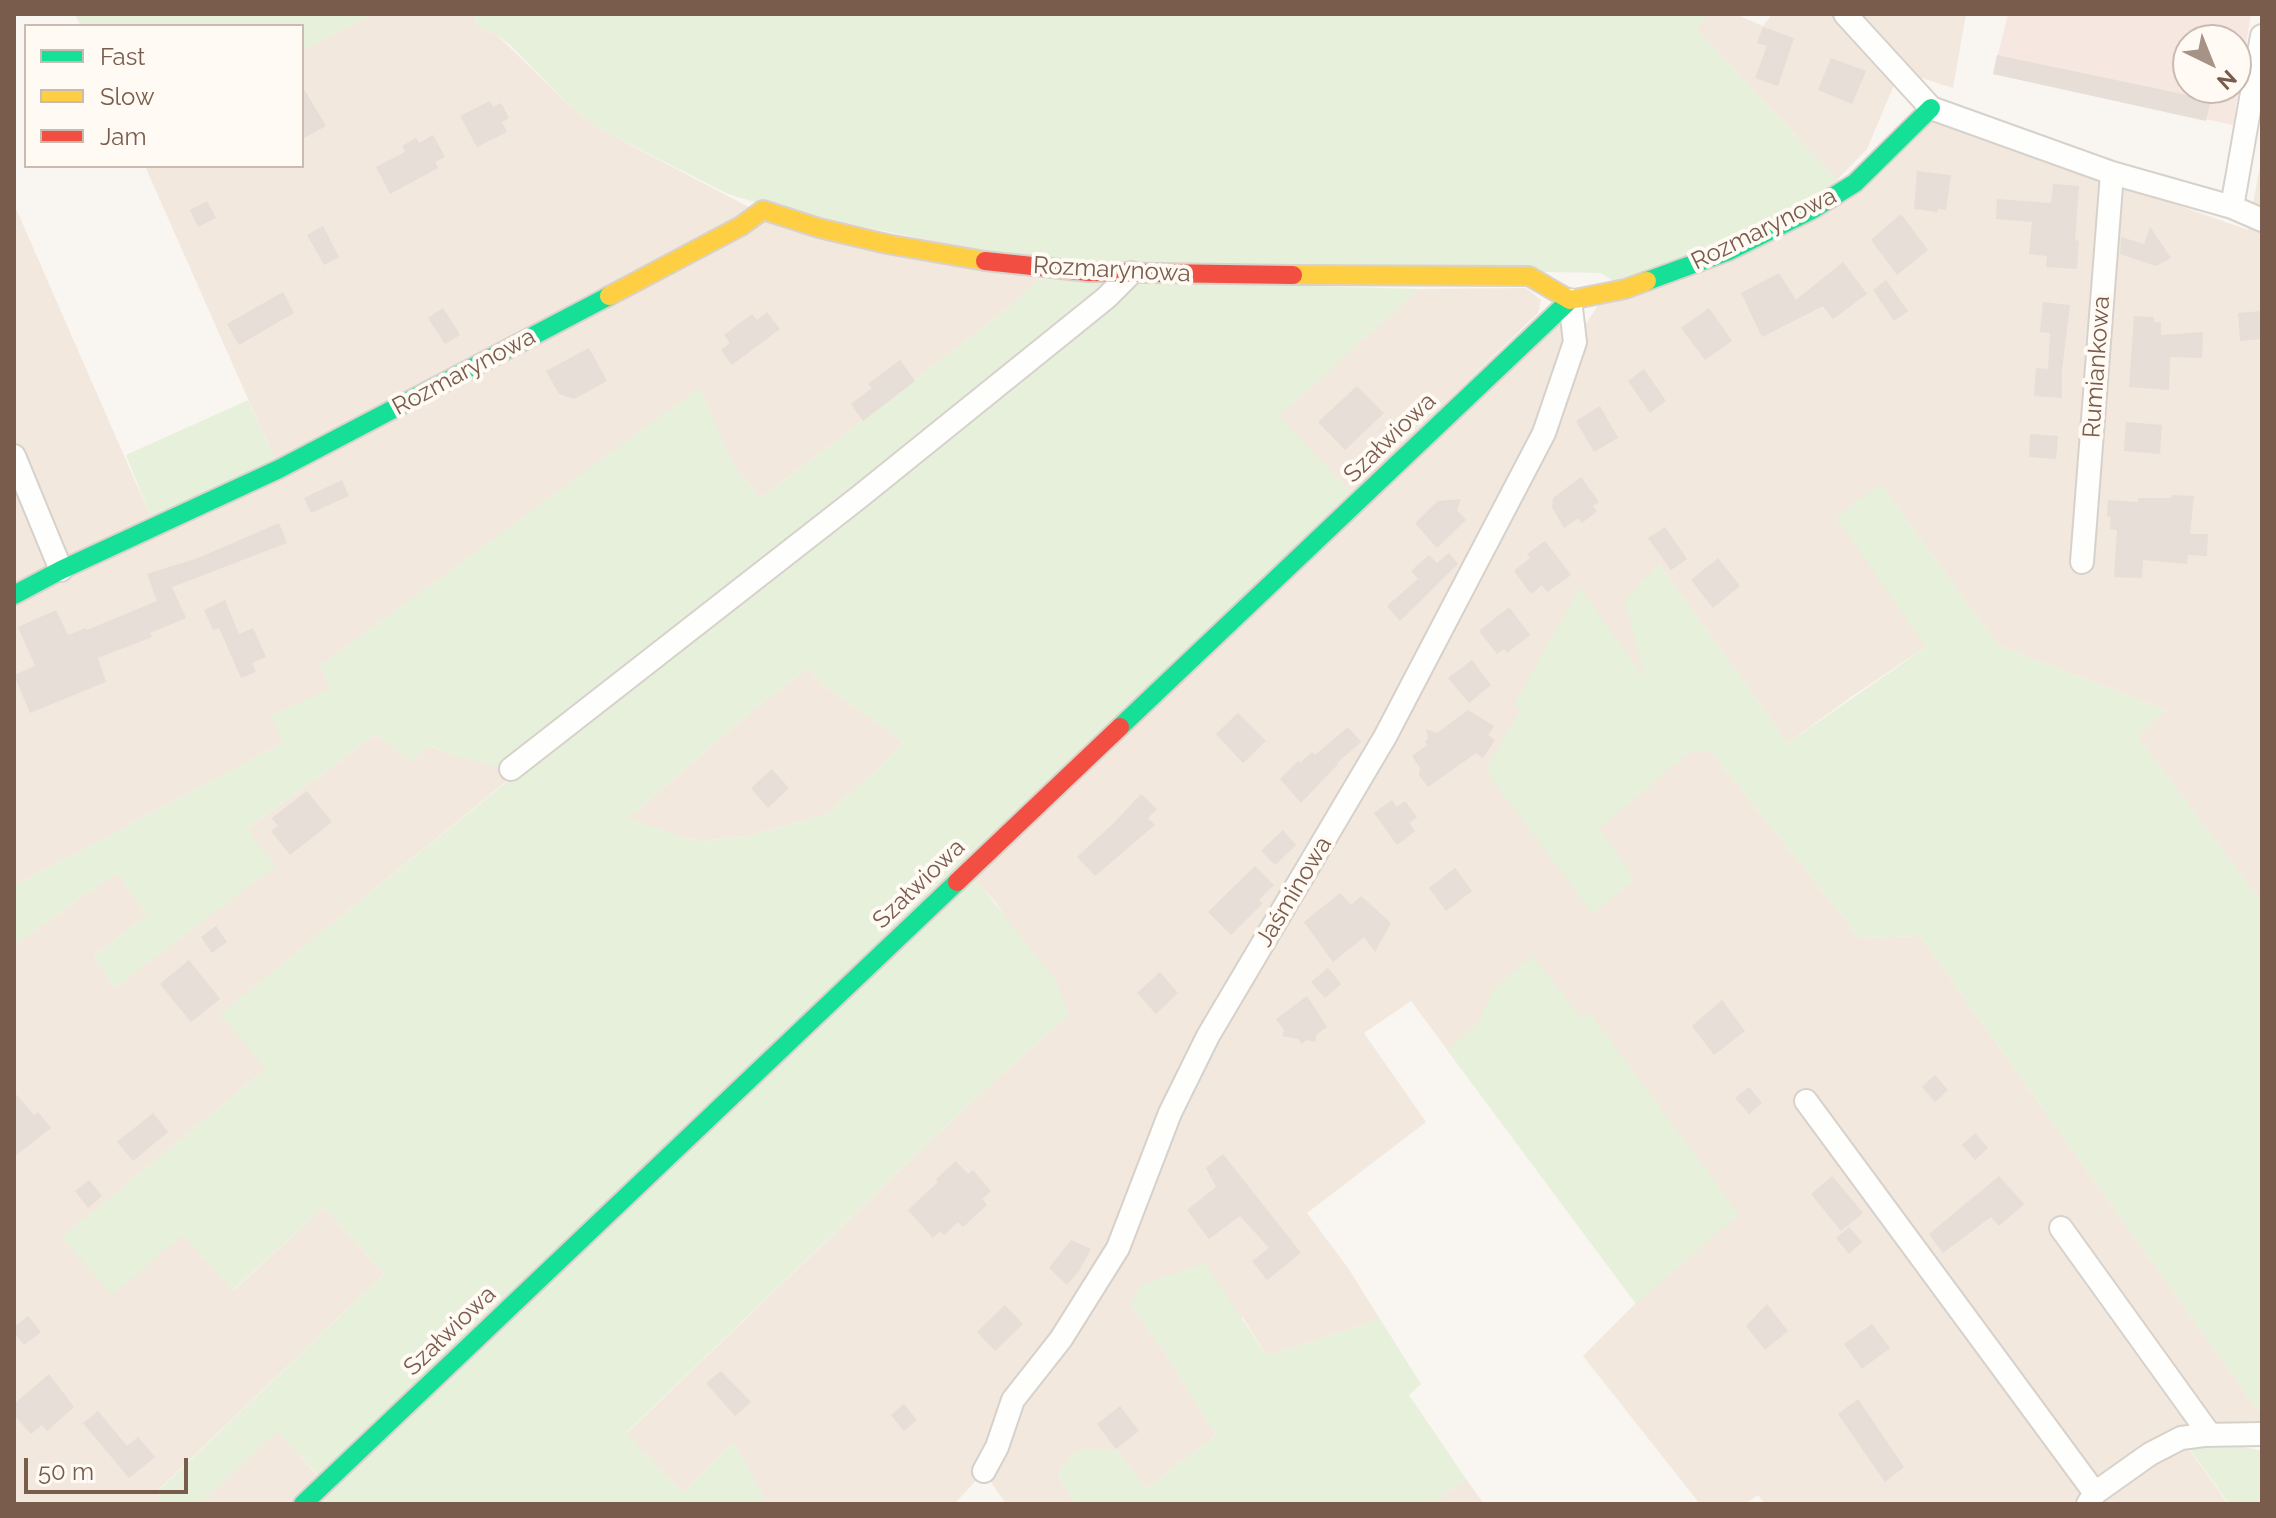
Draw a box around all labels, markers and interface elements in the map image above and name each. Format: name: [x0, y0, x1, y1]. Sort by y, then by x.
legend: [24, 24, 304, 168]
north arrow: [2172, 24, 2252, 104]
text: Fast: [100, 42, 145, 71]
text: N: [2212, 65, 2242, 95]
text: Slow: [100, 82, 154, 111]
text: Jam: [100, 122, 146, 151]
street label: Rozmarynowa: [1687, 181, 1841, 277]
street label: Rozmarynowa: [1032, 251, 1192, 289]
street label: Rumiankowa: [2078, 295, 2116, 439]
street label: Rozmarynowa: [388, 322, 540, 422]
street label: Szałwiowa: [1338, 387, 1442, 489]
street label: Jaśminowa: [1250, 832, 1338, 952]
street label: Szałwiowa: [867, 833, 971, 935]
street label: Szałwiowa: [398, 1280, 502, 1382]
scale bar: [28, 1442, 192, 1492]
text: 50 m: [38, 1457, 94, 1486]

